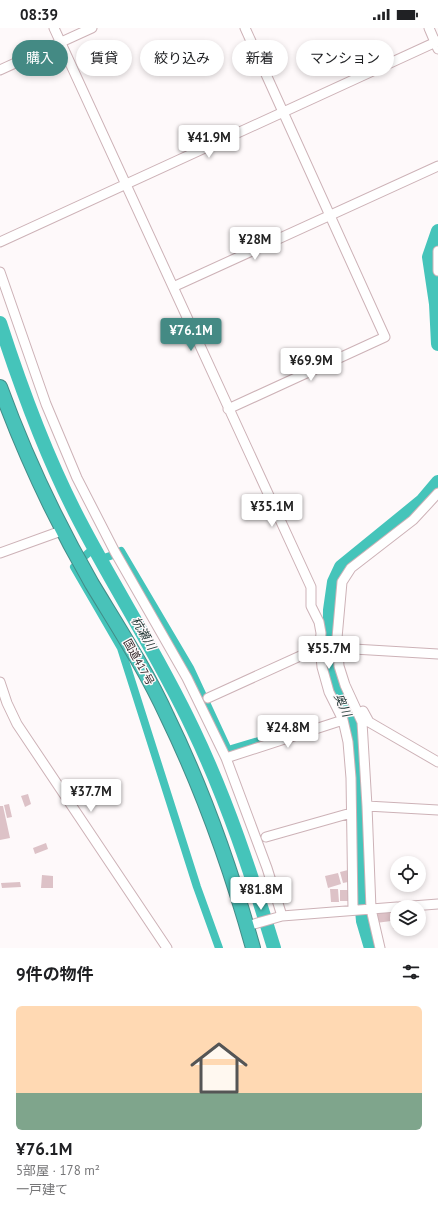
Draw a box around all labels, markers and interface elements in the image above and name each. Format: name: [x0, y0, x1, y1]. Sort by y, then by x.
text: 08:39: [20, 5, 58, 24]
chip: 購入: [12, 40, 68, 76]
chip: 賃貸: [76, 40, 132, 76]
chip: 絞り込み: [140, 40, 224, 76]
chip: 新着: [232, 40, 288, 76]
chip: マンション: [296, 40, 394, 76]
pin: ¥41.9M: [176, 125, 242, 159]
text: ¥41.9M: [187, 129, 231, 146]
pin: ¥28M: [231, 227, 279, 261]
text: ¥28M: [239, 231, 271, 248]
pin: ¥76.1M: [158, 318, 224, 352]
text: ¥76.1M: [169, 322, 213, 339]
pin: ¥69.9M: [278, 348, 344, 382]
text: ¥69.9M: [289, 352, 333, 369]
pin: ¥35.1M: [239, 494, 305, 528]
text: ¥35.1M: [250, 498, 294, 515]
water label: 杭瀬川: [129, 614, 160, 654]
street label: 国道417号: [121, 636, 157, 688]
pin: ¥55.7M: [296, 636, 362, 670]
text: ¥55.7M: [307, 640, 351, 657]
water label: 奥川: [331, 691, 356, 721]
pin: ¥24.8M: [255, 715, 321, 749]
text: ¥24.8M: [266, 719, 310, 736]
pin: ¥37.7M: [58, 779, 124, 813]
text: ¥37.7M: [70, 783, 112, 800]
map controls: [390, 856, 426, 936]
button: locate: [390, 856, 426, 892]
pin: ¥81.8M: [228, 877, 294, 911]
text: ¥81.8M: [239, 881, 283, 898]
button: layers: [390, 900, 426, 936]
icon: filters: [400, 961, 422, 983]
text: 9件の物件: [16, 963, 94, 985]
icon: home: [183, 1032, 255, 1104]
text: ¥76.1M: [16, 1138, 72, 1160]
text: 5部屋 · 178 m²: [16, 1162, 100, 1179]
text: 一戸建て: [16, 1181, 68, 1198]

